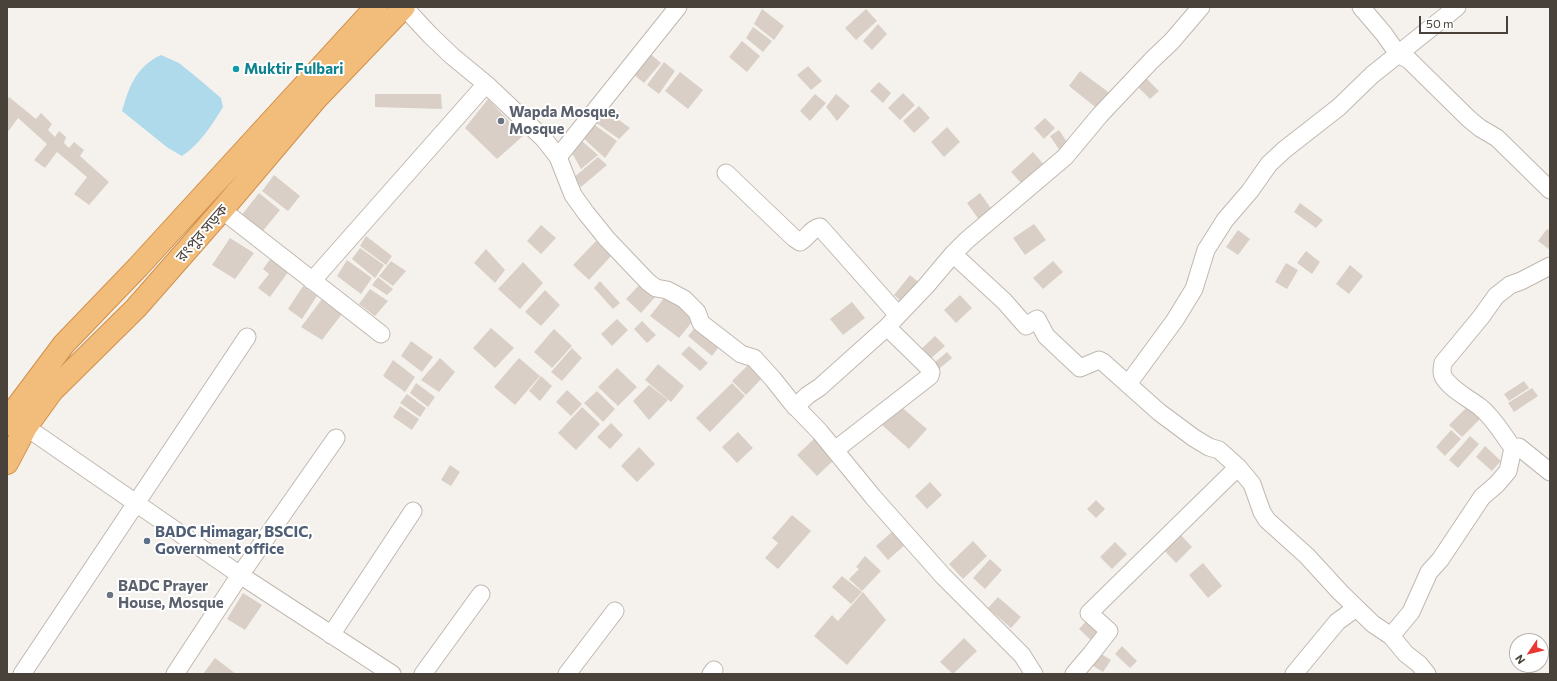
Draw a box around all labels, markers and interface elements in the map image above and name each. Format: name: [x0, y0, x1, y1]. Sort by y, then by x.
scale bar: [1421, 8, 1510, 34]
text: 50 m: [1426, 16, 1454, 30]
place label: Muktir Fulbari: [244, 60, 343, 78]
marker: Muktir Fulbari: [231, 64, 241, 74]
place label: Wapda Mosque, Mosque: [509, 103, 619, 138]
marker: Wapda Mosque, Mosque: [496, 116, 506, 126]
street label: রংপুর সড়ক: [172, 201, 232, 265]
place label: BADC Himagar, BSCIC, Government office: [155, 523, 312, 558]
marker: BADC Himagar, BSCIC, Government office: [142, 536, 152, 546]
place label: BADC Prayer House, Mosque: [118, 577, 224, 612]
marker: BADC Prayer House, Mosque: [105, 590, 115, 600]
north arrow: [1509, 633, 1549, 673]
text: N: [1512, 652, 1527, 667]

